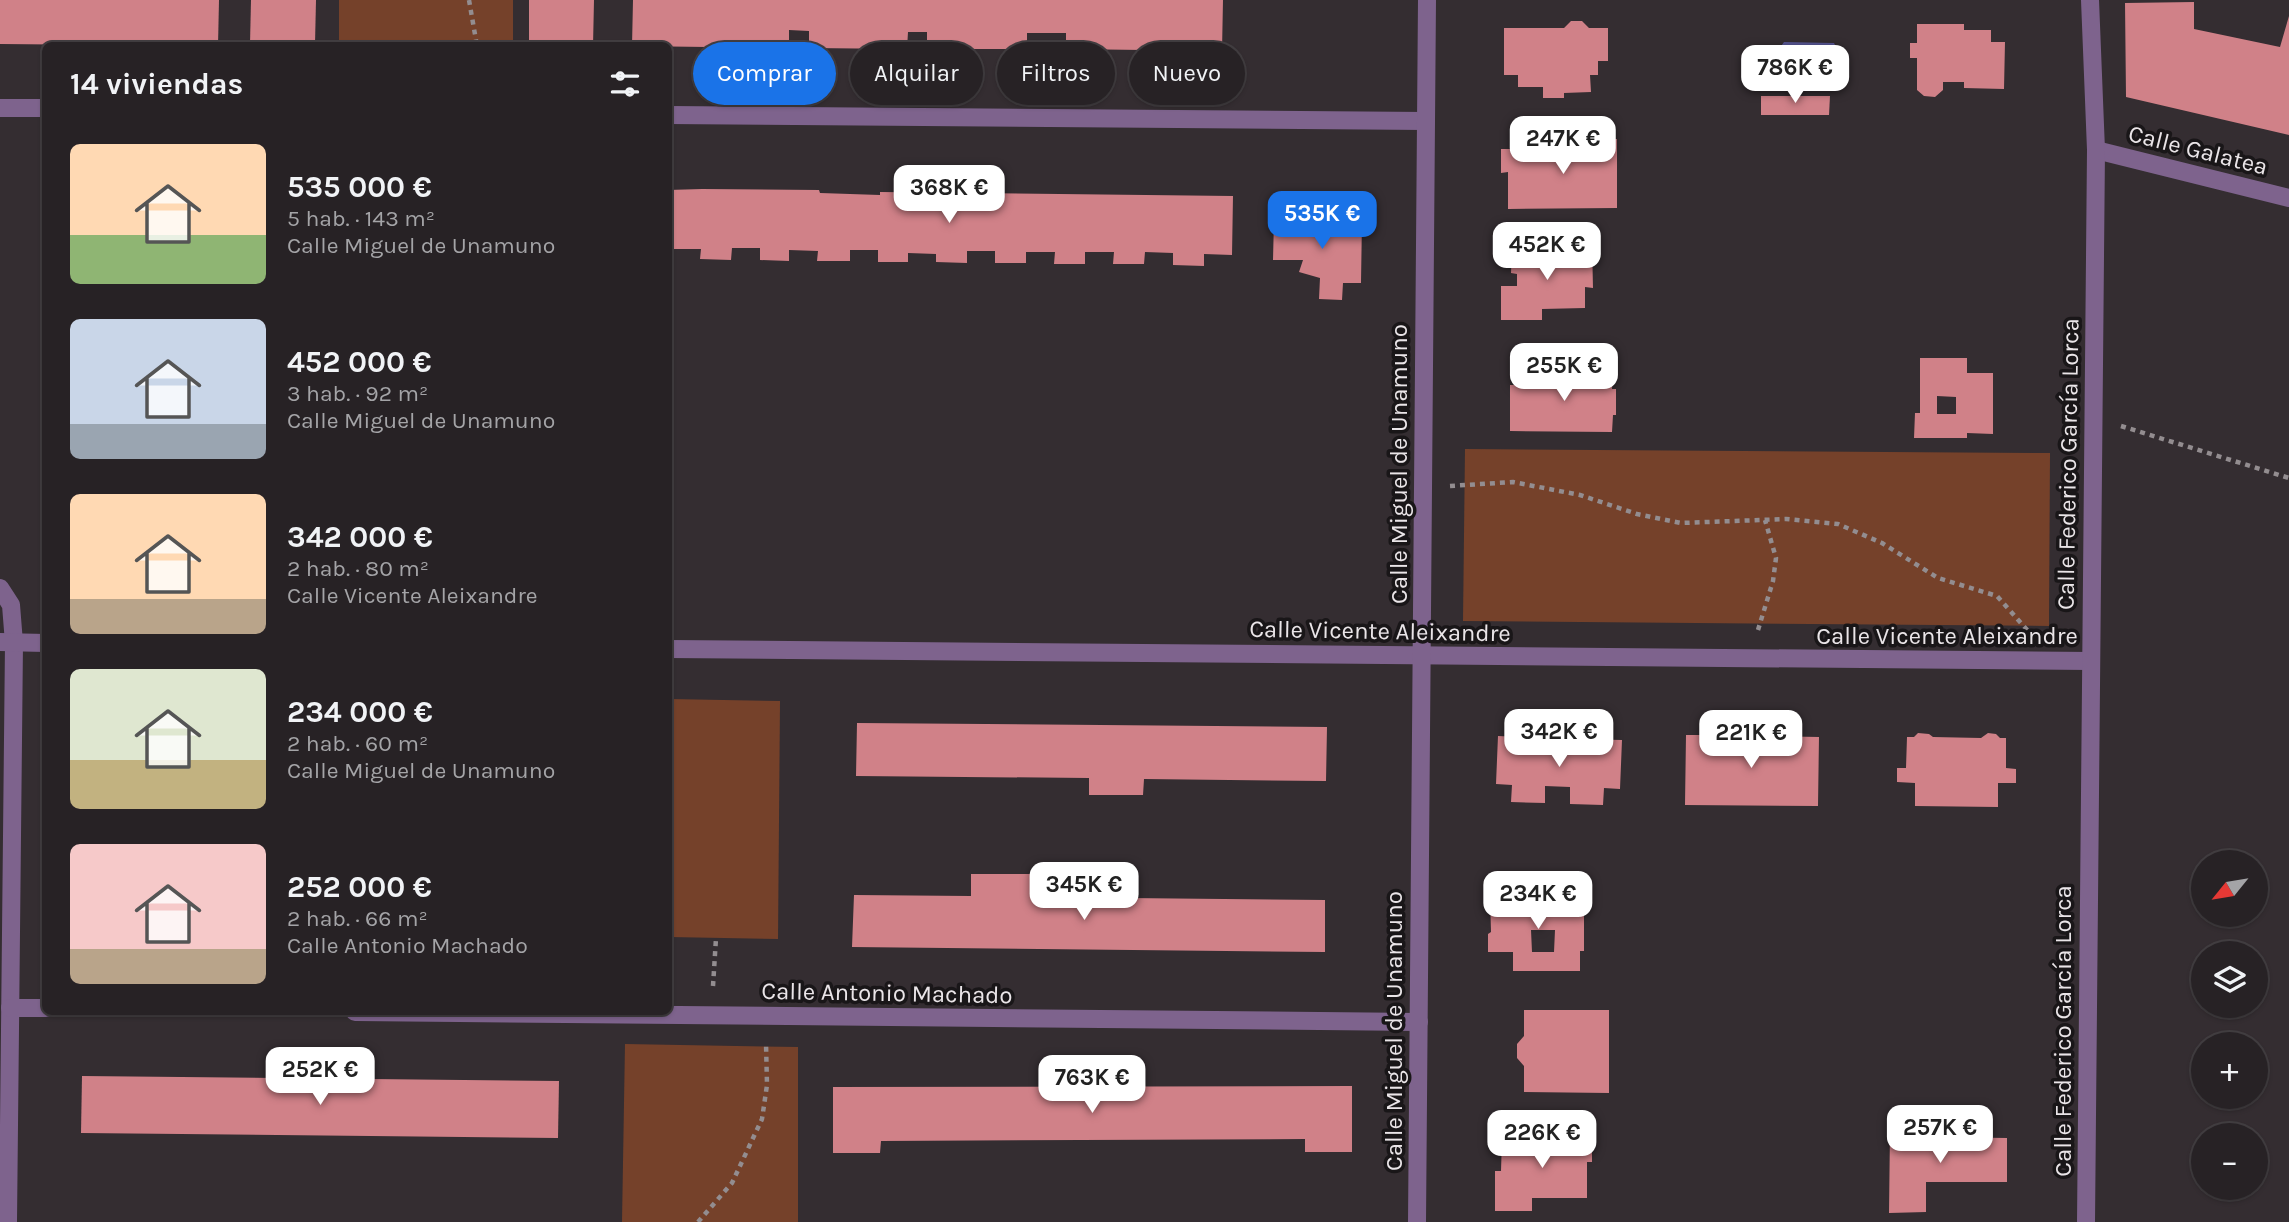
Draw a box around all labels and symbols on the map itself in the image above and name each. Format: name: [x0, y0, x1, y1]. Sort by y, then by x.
pin: 786K €: [1738, 46, 1852, 105]
pin: 247K €: [1506, 116, 1620, 176]
street label: Calle Galatea: [2125, 119, 2271, 181]
pin: 368K €: [892, 166, 1006, 225]
pin: 535K €: [1265, 191, 1379, 251]
pin: 452K €: [1490, 222, 1604, 282]
street label: Calle Federico García Lorca: [2051, 318, 2085, 610]
street label: Calle Miguel de Unamuno: [1385, 324, 1413, 604]
pin: 255K €: [1507, 344, 1621, 403]
street label: Calle Vicente Aleixandre: [1249, 615, 1511, 647]
street label: Calle Vicente Aleixandre: [1816, 622, 2078, 650]
pin: 342K €: [1502, 710, 1616, 769]
pin: 221K €: [1694, 710, 1808, 770]
north arrow: [2191, 850, 2268, 928]
pin: 345K €: [1027, 862, 1141, 922]
pin: 234K €: [1481, 872, 1595, 931]
street label: Calle Federico García Lorca: [2049, 885, 2077, 1177]
street label: Calle Miguel de Unamuno: [1380, 891, 1408, 1171]
street label: Calle Antonio Machado: [761, 977, 1013, 1009]
pin: 252K €: [263, 1048, 377, 1107]
pin: 763K €: [1035, 1056, 1149, 1115]
pin: 257K €: [1883, 1106, 1997, 1165]
pin: 226K €: [1485, 1110, 1599, 1170]

